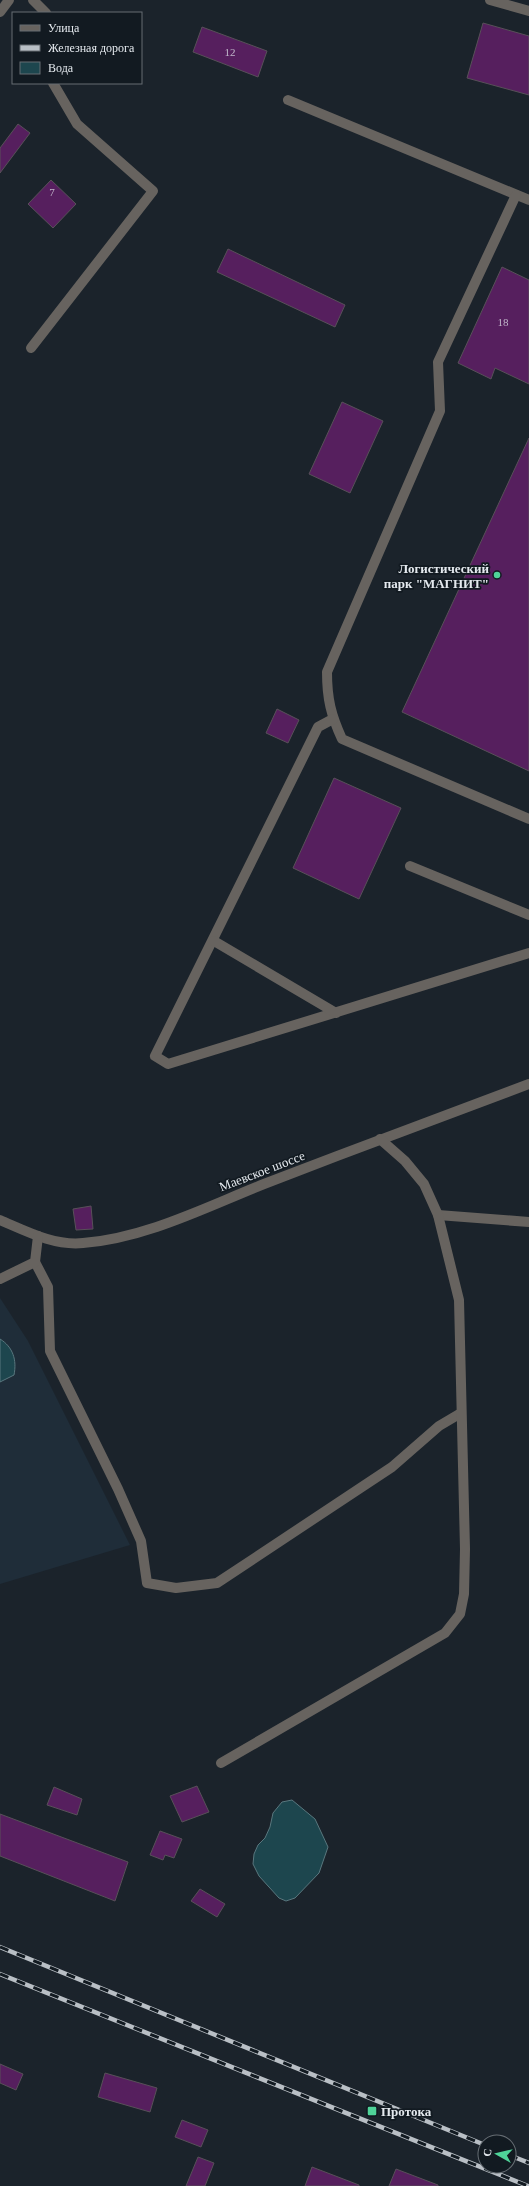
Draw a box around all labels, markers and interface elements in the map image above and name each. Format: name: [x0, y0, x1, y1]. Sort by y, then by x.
legend: [12, 12, 142, 84]
text: Улица: [48, 21, 80, 35]
text: Железная дорога: [48, 41, 135, 55]
house number: 12: [225, 46, 236, 58]
text: Вода: [48, 61, 74, 75]
house number: 7: [49, 186, 55, 198]
house number: 18: [498, 316, 509, 328]
place label: Логистический парк "МАГНИТ": [384, 561, 490, 591]
marker: Логистический парк "МАГНИТ": [492, 570, 502, 580]
street label: Маевское шоссе: [217, 1148, 307, 1194]
place label: Протока: [381, 2104, 432, 2119]
marker: Протока: [366, 2105, 378, 2117]
north arrow: [477, 2134, 517, 2174]
text: С: [481, 2148, 494, 2157]

